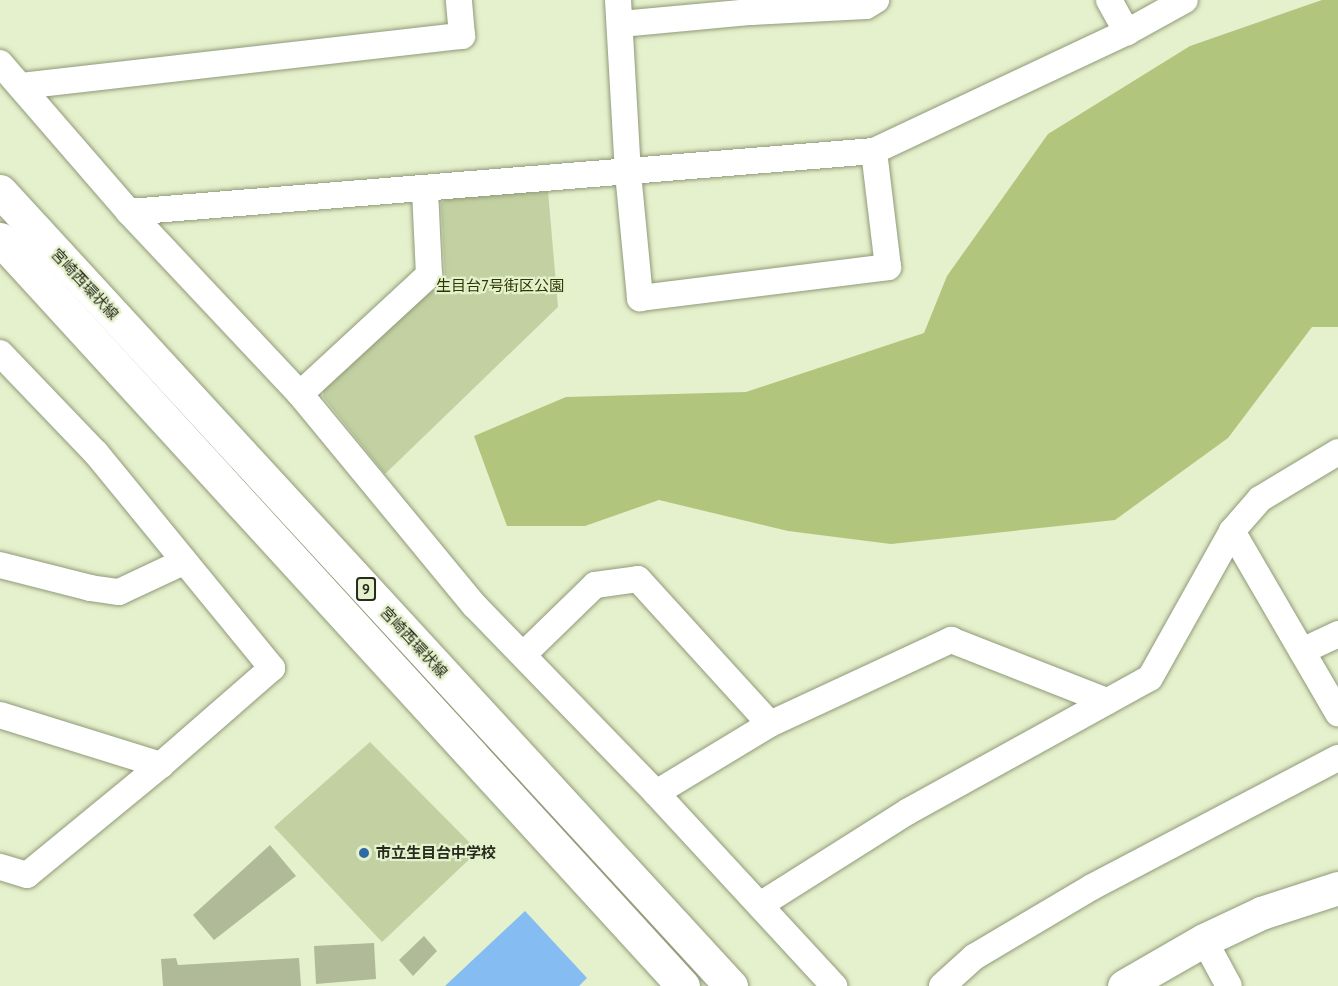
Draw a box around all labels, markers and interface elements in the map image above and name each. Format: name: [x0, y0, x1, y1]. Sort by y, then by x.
street label: 宮崎西環状線: [48, 245, 122, 323]
park label: 生目台7号街区公園: [436, 277, 564, 295]
road number: 9: [356, 578, 376, 600]
street label: 宮崎西環状線: [377, 603, 451, 681]
place label: 市立生目台中学校: [376, 844, 496, 862]
marker: 市立生目台中学校: [357, 846, 371, 860]

